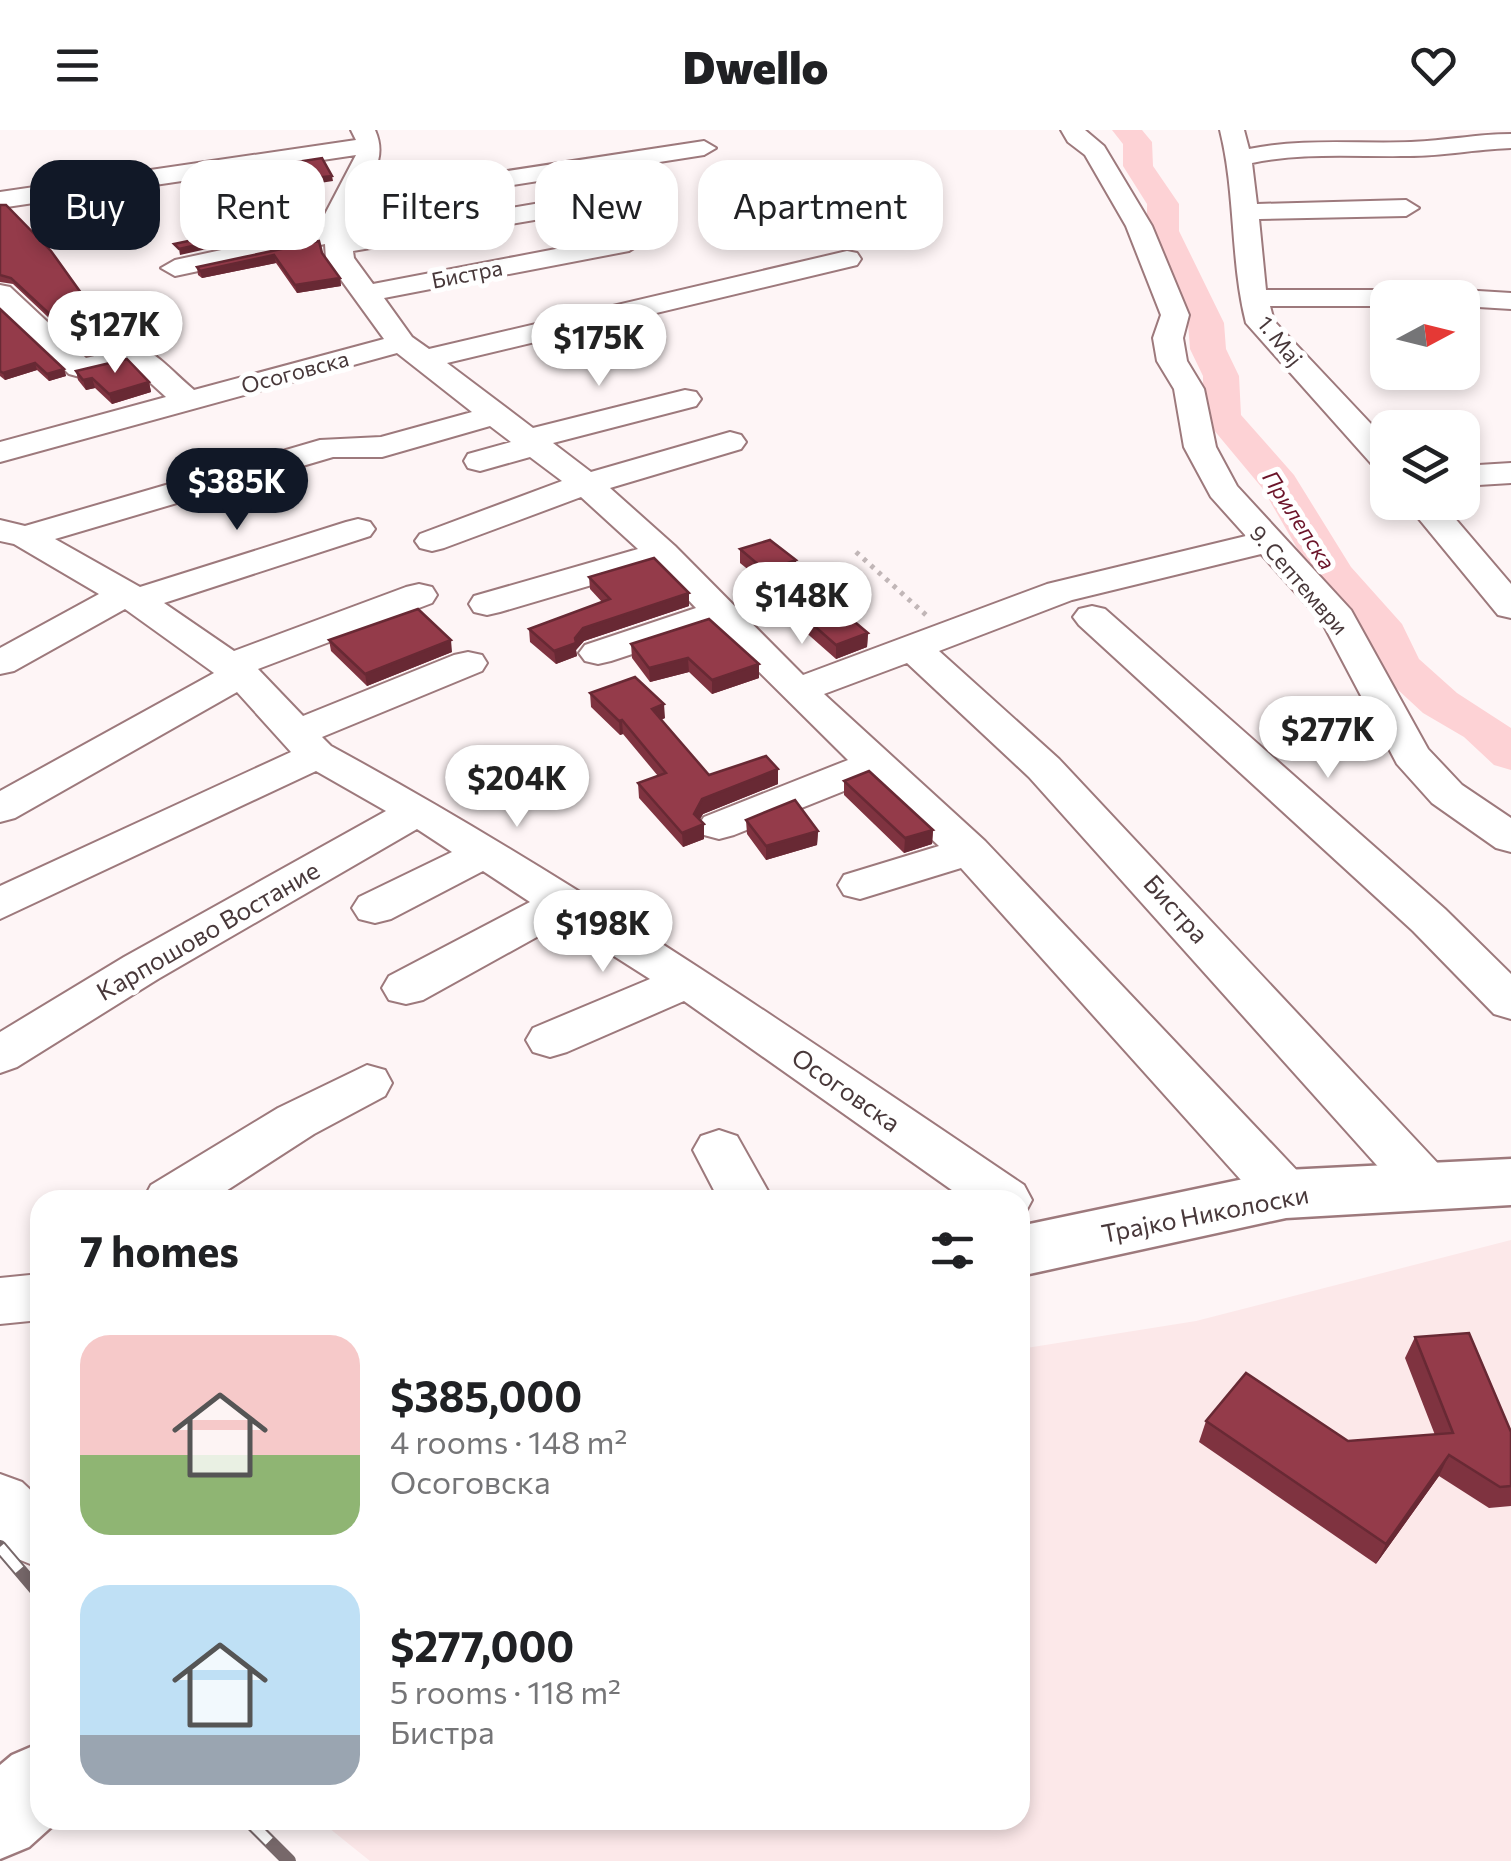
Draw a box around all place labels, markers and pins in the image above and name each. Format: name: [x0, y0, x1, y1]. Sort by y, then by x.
pin: $127K: [45, 291, 185, 376]
pin: $175K: [529, 304, 669, 389]
pin: $385K: [167, 448, 307, 533]
pin: $148K: [732, 562, 872, 647]
pin: $277K: [1258, 696, 1398, 781]
pin: $204K: [447, 745, 587, 830]
pin: $198K: [533, 890, 673, 975]

